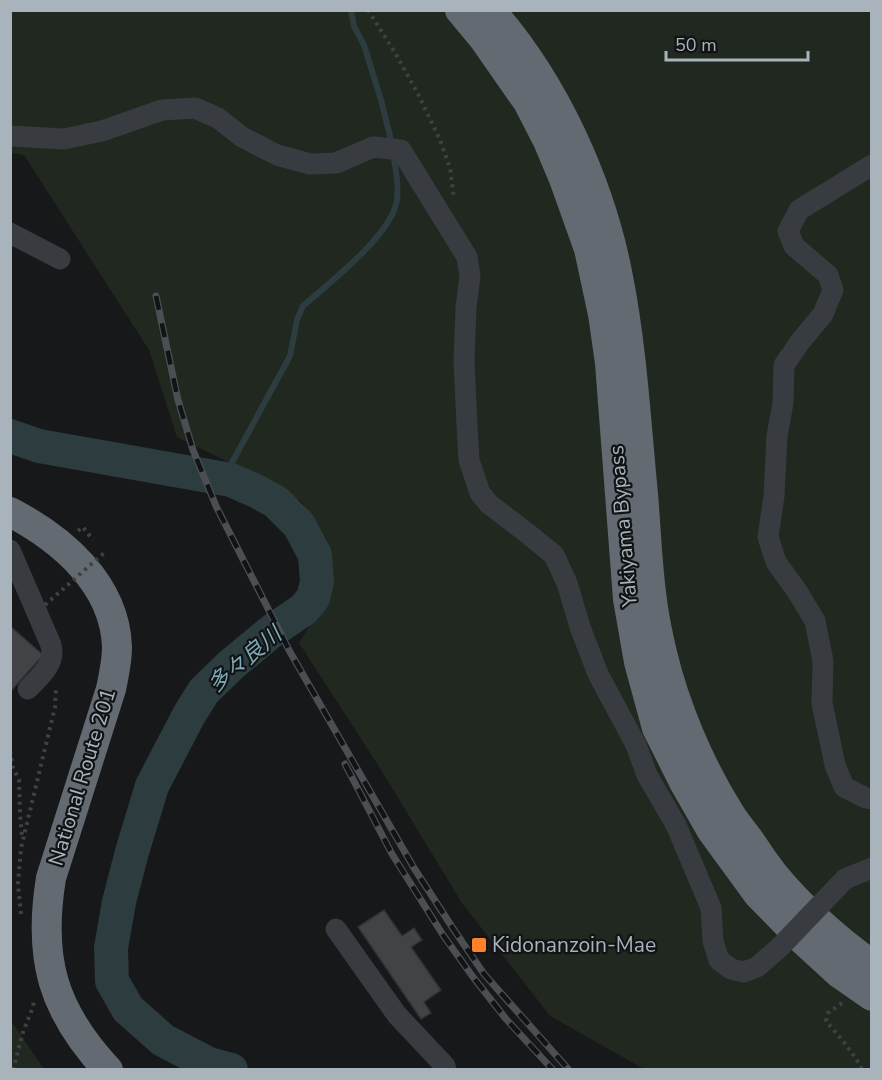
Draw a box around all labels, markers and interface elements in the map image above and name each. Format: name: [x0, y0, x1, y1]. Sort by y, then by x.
scale bar: [666, 24, 808, 62]
text: 50 m: [675, 33, 717, 57]
street label: Yakiyama Bypass: [602, 444, 644, 609]
water label: 多々良川: [201, 619, 290, 700]
street label: National Route 201: [42, 685, 122, 869]
place label: Kidonanzoin-Mae: [492, 931, 656, 959]
marker: Kidonanzoin-Mae: [470, 936, 488, 954]

